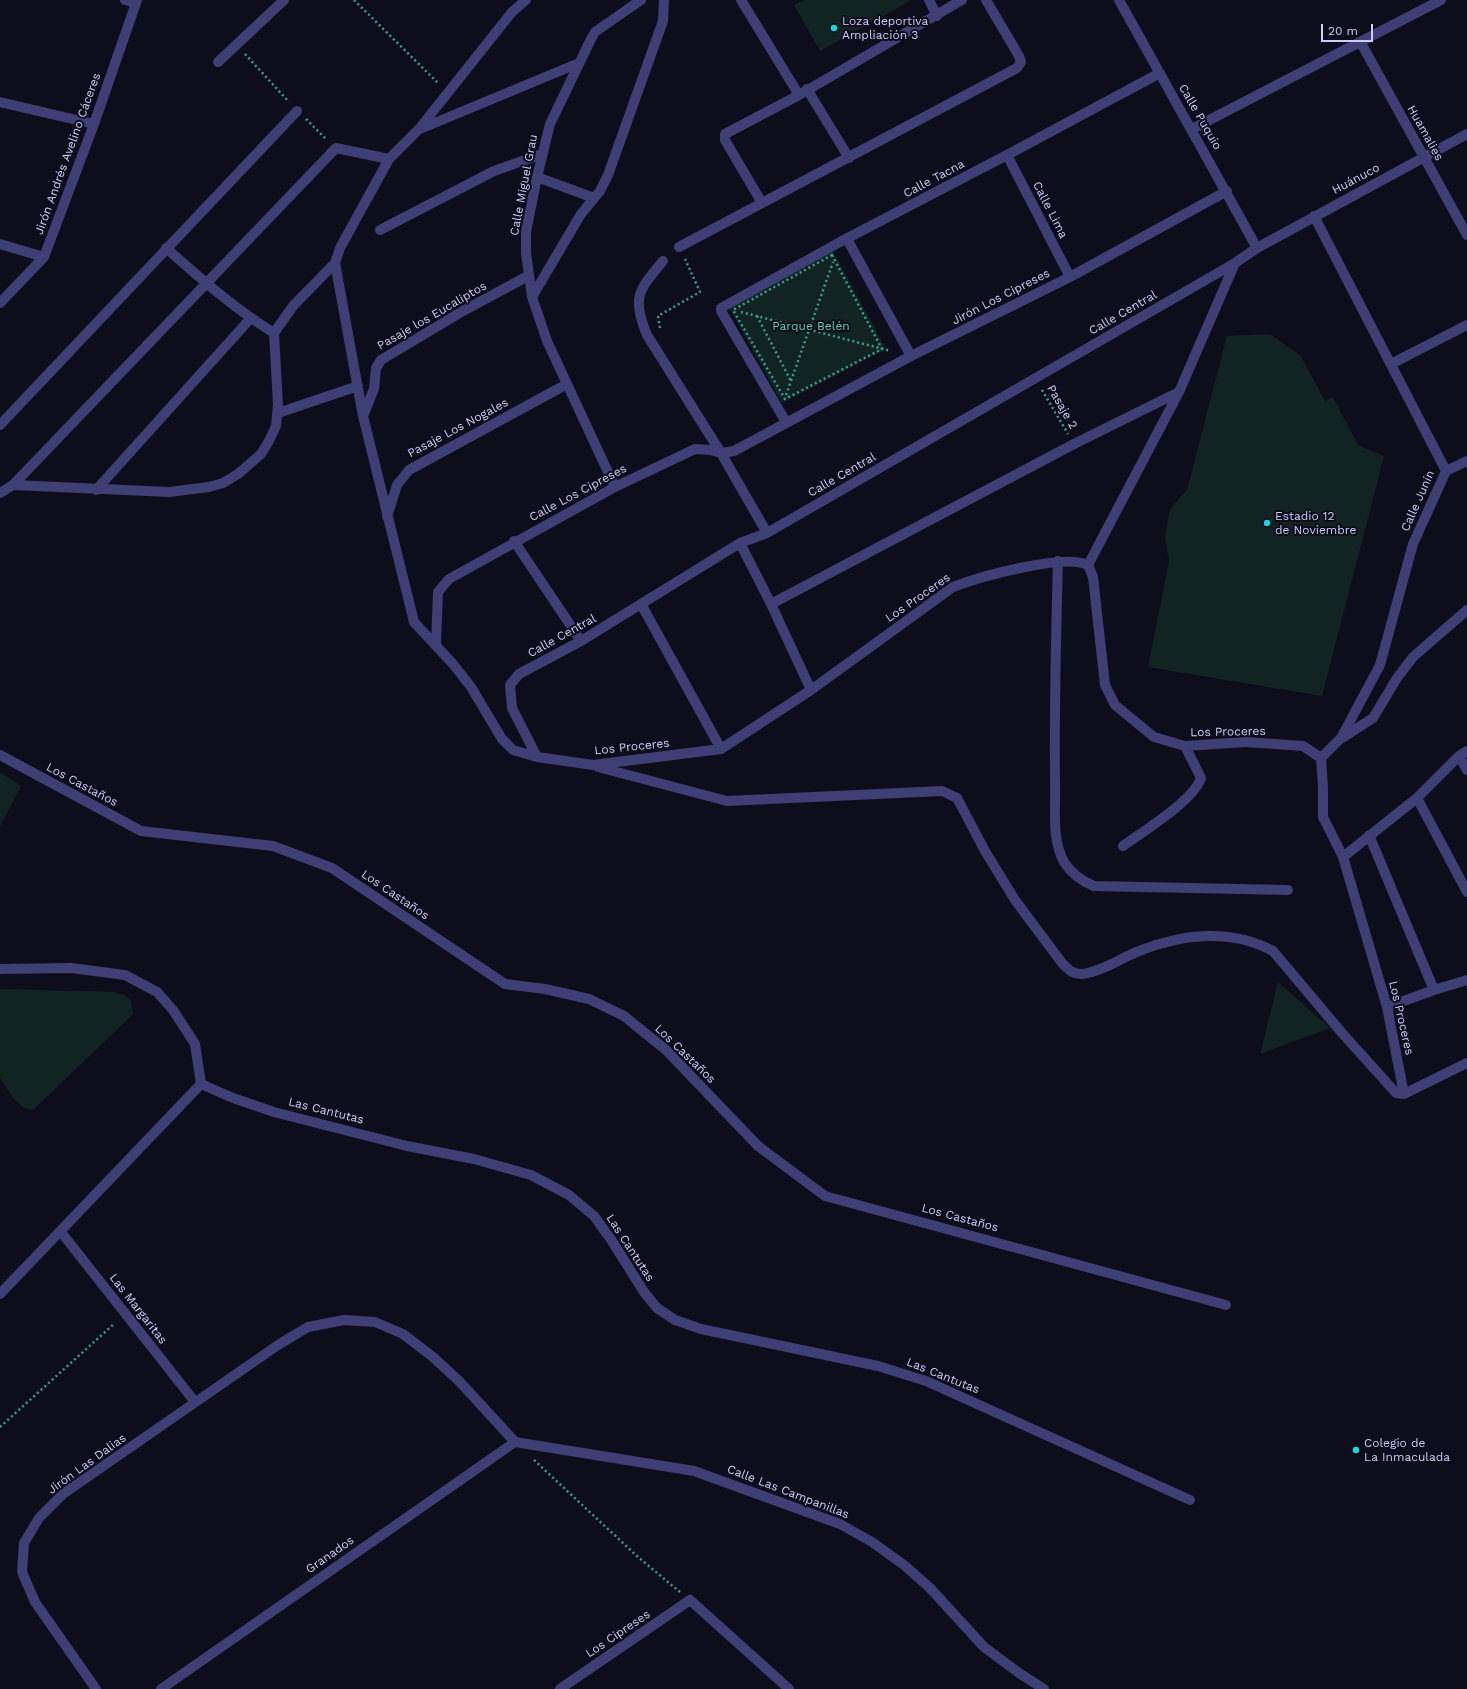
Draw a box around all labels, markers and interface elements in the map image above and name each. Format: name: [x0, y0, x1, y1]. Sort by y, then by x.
place label: Loza deportiva Ampliación 3: [842, 14, 928, 42]
scale bar: [1323, 16, 1375, 42]
marker: Loza deportiva Ampliación 3: [829, 23, 839, 33]
text: 20 m: [1328, 24, 1358, 38]
street label: Jirón Andrés Avelino Cáceres: [32, 71, 104, 237]
street label: Calle Puquio: [1175, 82, 1225, 152]
street label: Huamalies: [1404, 103, 1446, 163]
street label: Calle Miguel Grau: [507, 133, 541, 237]
street label: Calle Tacna: [901, 157, 967, 201]
street label: Huánuco: [1330, 161, 1382, 197]
street label: Calle Lima: [1030, 179, 1070, 241]
street label: Jirón Los Cipreses: [950, 266, 1052, 328]
street label: Pasaje los Eucaliptos: [375, 279, 489, 353]
street label: Calle Central: [1086, 288, 1160, 338]
park label: Parque Belén: [772, 319, 850, 333]
street label: Pasaje 2: [1044, 382, 1080, 432]
street label: Pasaje Los Nogales: [405, 395, 511, 461]
street label: Calle Central: [805, 450, 879, 500]
street label: Calle Los Cipreses: [527, 461, 629, 525]
street label: Calle Junín: [1398, 468, 1438, 534]
place label: Estadio 12 de Noviembre: [1275, 509, 1356, 537]
marker: Estadio 12 de Noviembre: [1262, 518, 1272, 528]
street label: Los Proceres: [883, 570, 953, 626]
street label: Calle Central: [525, 611, 599, 661]
street label: Los Proceres: [1190, 724, 1266, 740]
street label: Los Proceres: [594, 736, 670, 758]
street label: Los Castaños: [44, 760, 120, 810]
street label: Los Castaños: [358, 867, 432, 923]
street label: Los Proceres: [1386, 980, 1416, 1056]
street label: Los Castaños: [652, 1021, 718, 1087]
street label: Las Cantutas: [287, 1095, 365, 1127]
street label: Los Castaños: [920, 1201, 1000, 1235]
street label: Las Cantutas: [603, 1212, 657, 1284]
street label: Las Margaritas: [106, 1271, 170, 1347]
street label: Las Cantutas: [904, 1355, 982, 1397]
street label: Jirón Las Dalias: [45, 1431, 129, 1497]
place label: Colegio de La Inmaculada: [1364, 1436, 1450, 1464]
marker: Colegio de La Inmaculada: [1351, 1445, 1361, 1455]
street label: Calle Las Campanillas: [725, 1462, 851, 1522]
street label: Granados: [303, 1533, 357, 1577]
street label: Los Cipreses: [583, 1607, 653, 1661]

